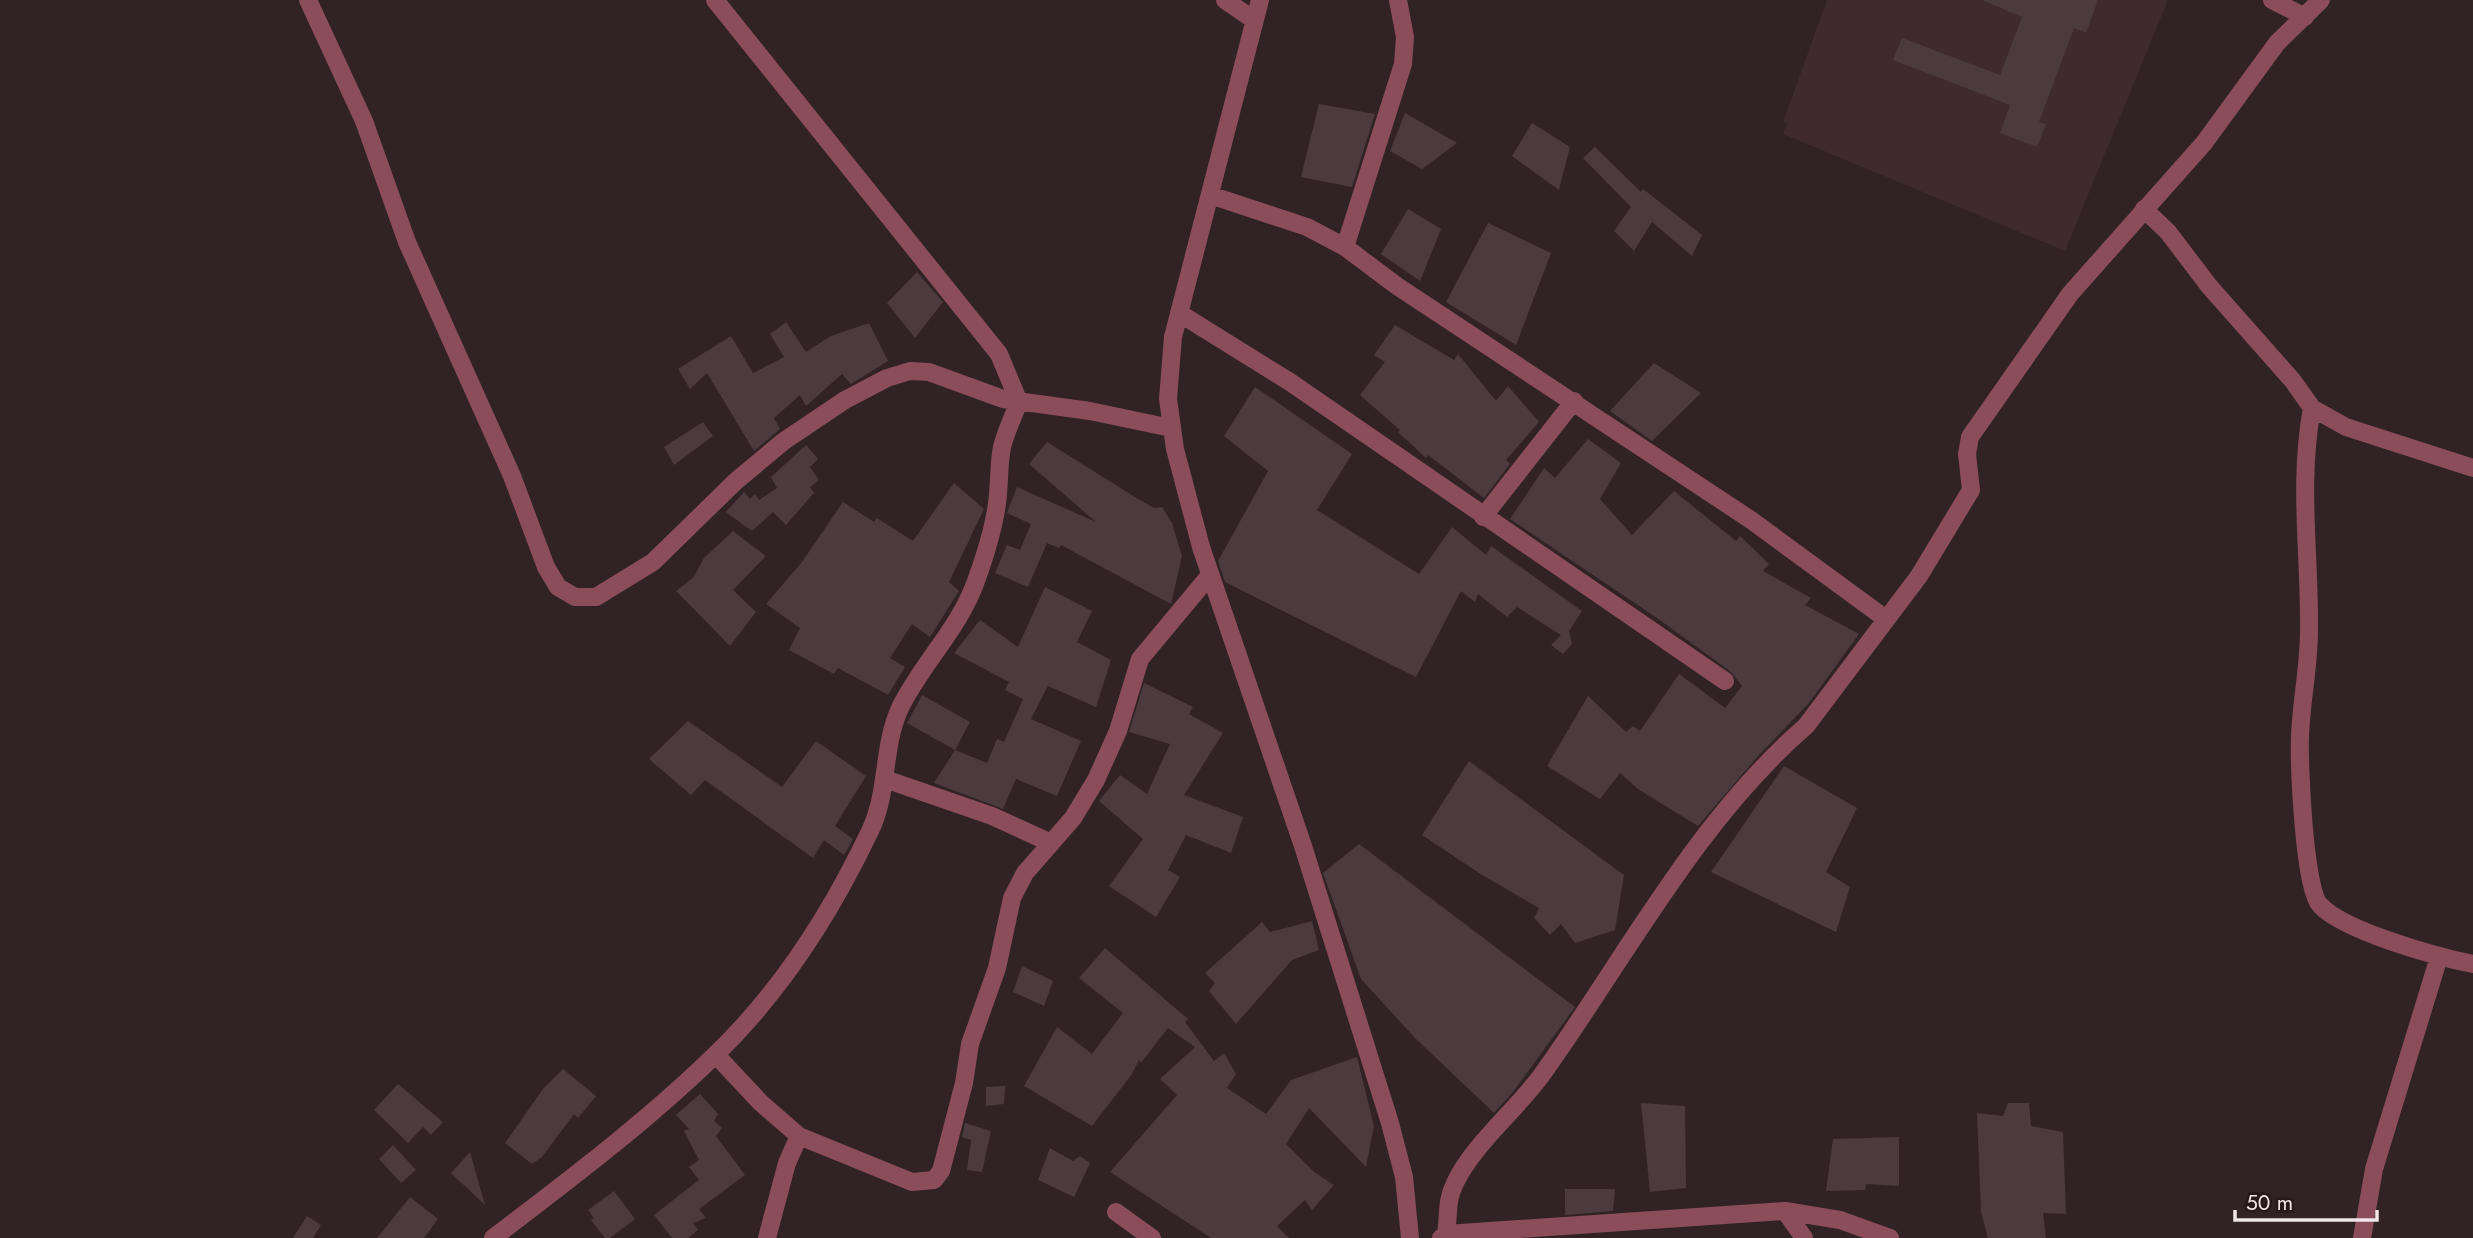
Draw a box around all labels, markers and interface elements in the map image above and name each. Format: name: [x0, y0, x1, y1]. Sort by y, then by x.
scale bar: [2235, 1178, 2377, 1222]
text: 50 m: [2246, 1188, 2293, 1218]

